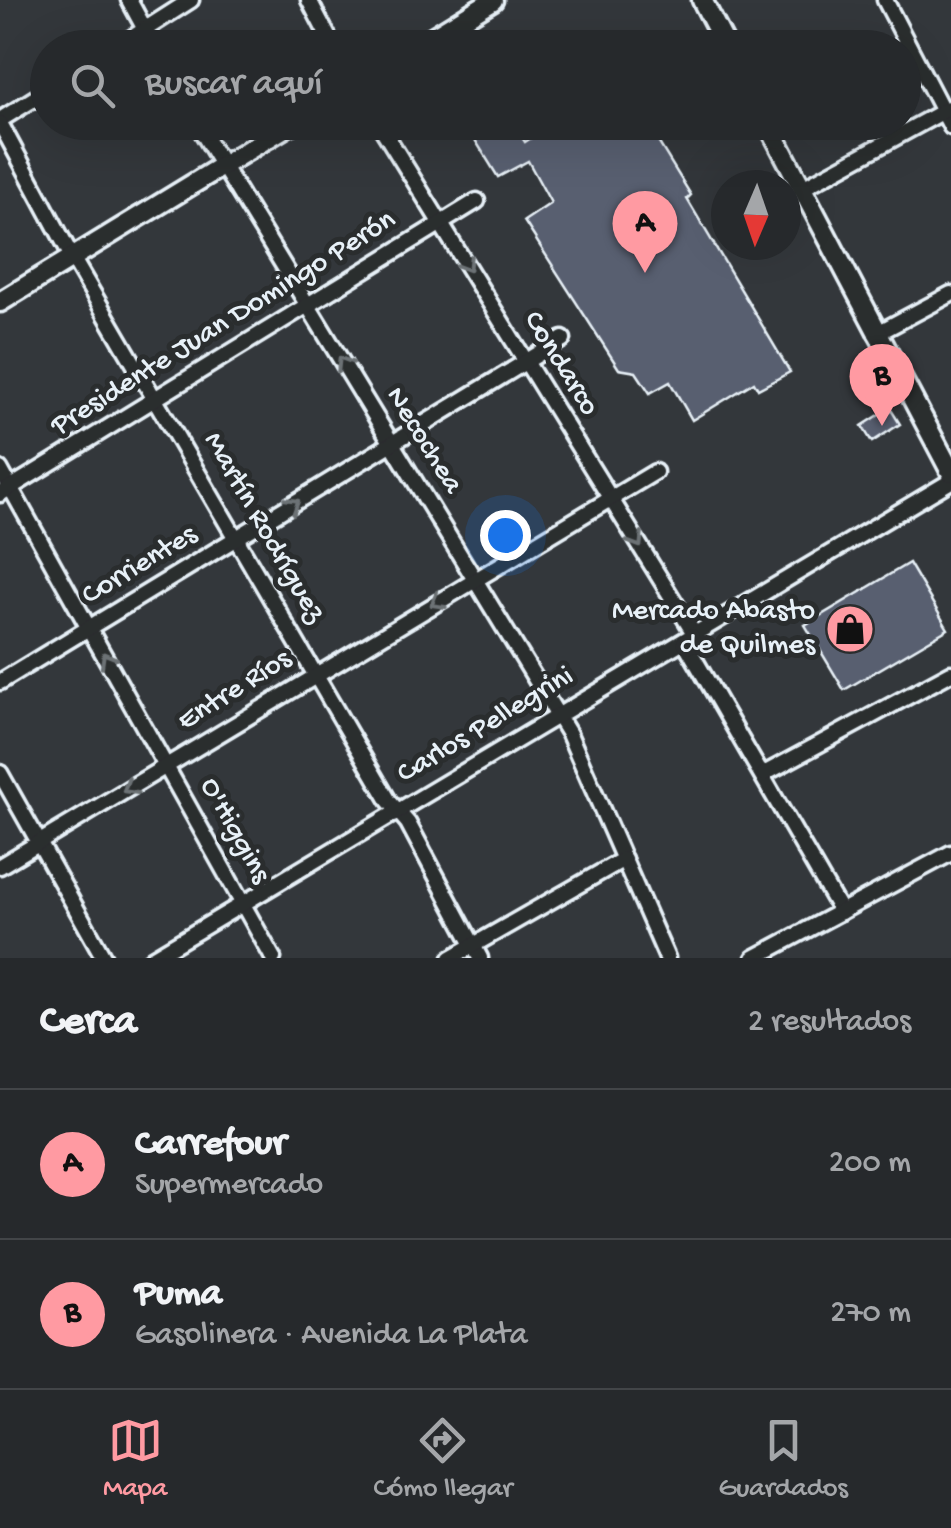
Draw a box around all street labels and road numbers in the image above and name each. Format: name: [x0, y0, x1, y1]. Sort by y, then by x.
street label: Presidente Juan Domingo Perón: [44, 203, 403, 445]
street label: Condarco: [514, 305, 606, 423]
street label: Necochea: [377, 381, 470, 502]
street label: Martín Rodríguez: [194, 427, 332, 630]
street label: Corrientes: [76, 518, 205, 614]
street label: Entre Ríos: [172, 642, 299, 740]
street label: Carlos Pellegrini: [391, 660, 581, 792]
street label: O'Higgins: [191, 772, 278, 891]

